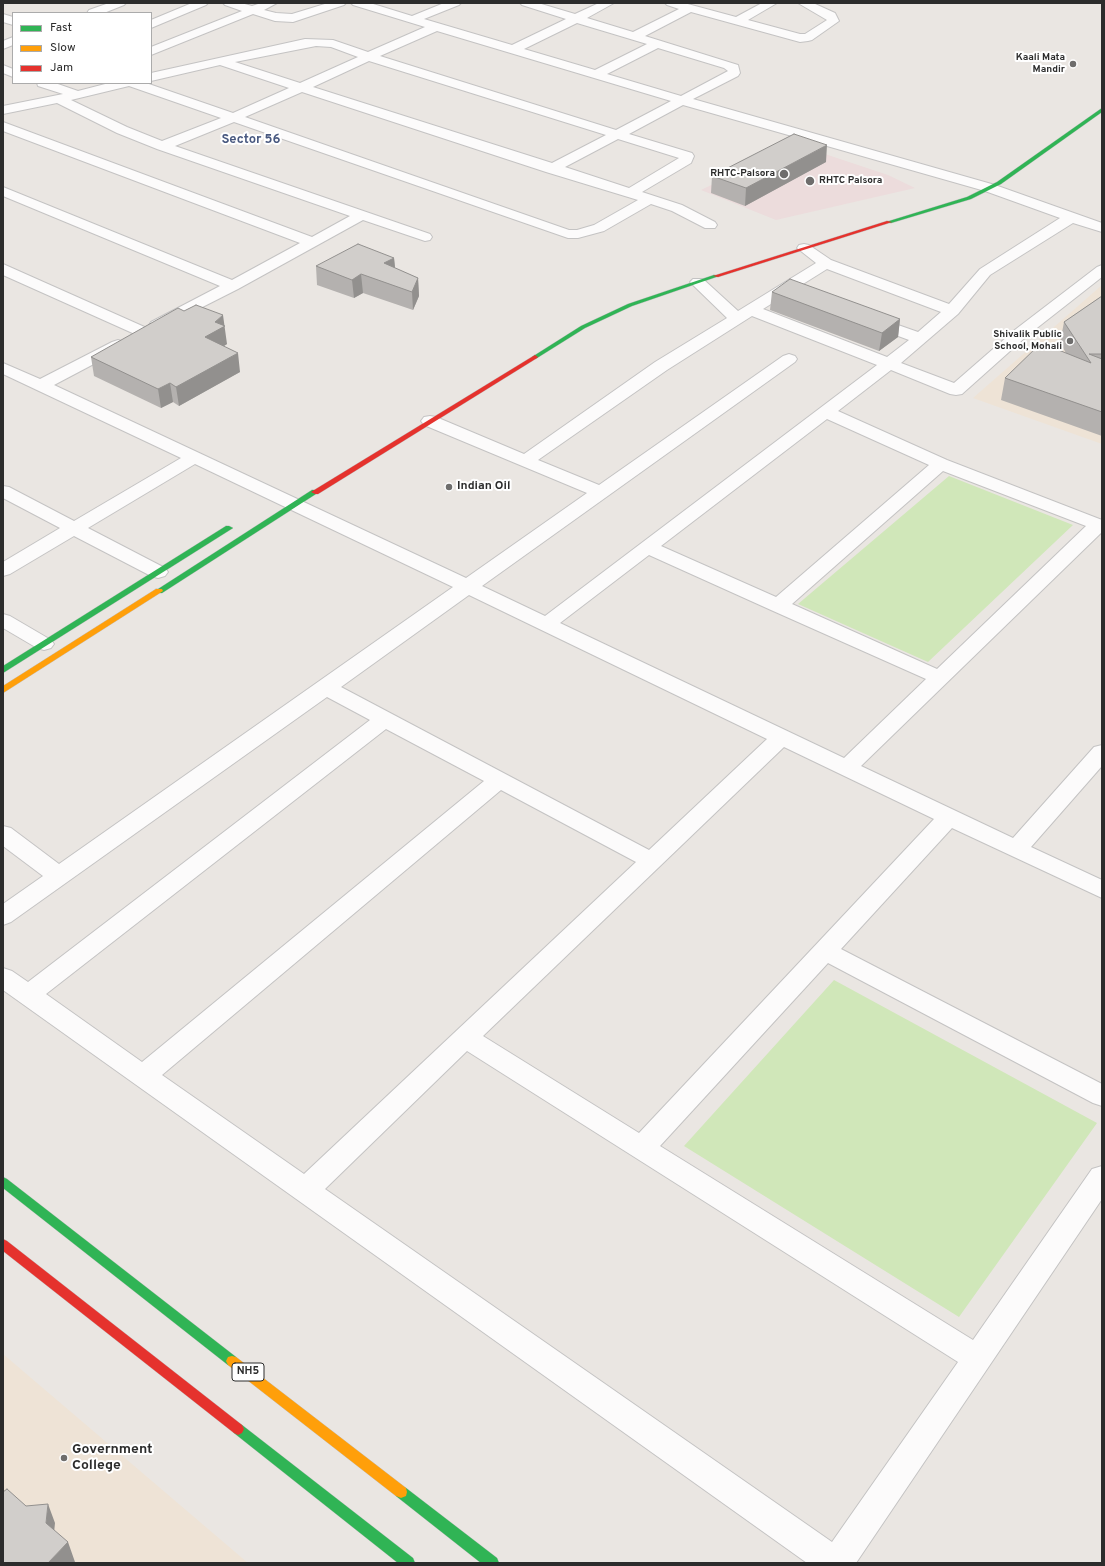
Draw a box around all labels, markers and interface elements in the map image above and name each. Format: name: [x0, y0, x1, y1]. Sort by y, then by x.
legend: [12, 12, 152, 84]
text: Fast: [50, 20, 72, 36]
text: Slow: [50, 40, 76, 56]
place label: Kaali Mata Mandir: [1016, 52, 1065, 76]
marker: Kaali Mata Mandir: [1068, 59, 1078, 69]
text: Jam: [50, 60, 73, 76]
district label: Sector 56: [221, 132, 281, 148]
place label: RHTC-Palsora: [710, 168, 775, 180]
marker: RHTC-Palsora: [778, 168, 790, 180]
marker: RHTC Palsora: [804, 175, 816, 187]
place label: RHTC Palsora: [819, 175, 882, 187]
place label: Shivalik Public School, Mohali: [993, 329, 1062, 352]
marker: Shivalik Public School, Mohali: [1065, 336, 1075, 346]
place label: Indian Oil: [457, 480, 510, 494]
marker: Indian Oil: [444, 482, 454, 492]
road number: NH5: [232, 1363, 264, 1381]
place label: Government College: [72, 1442, 153, 1474]
marker: Government College: [59, 1453, 69, 1463]

